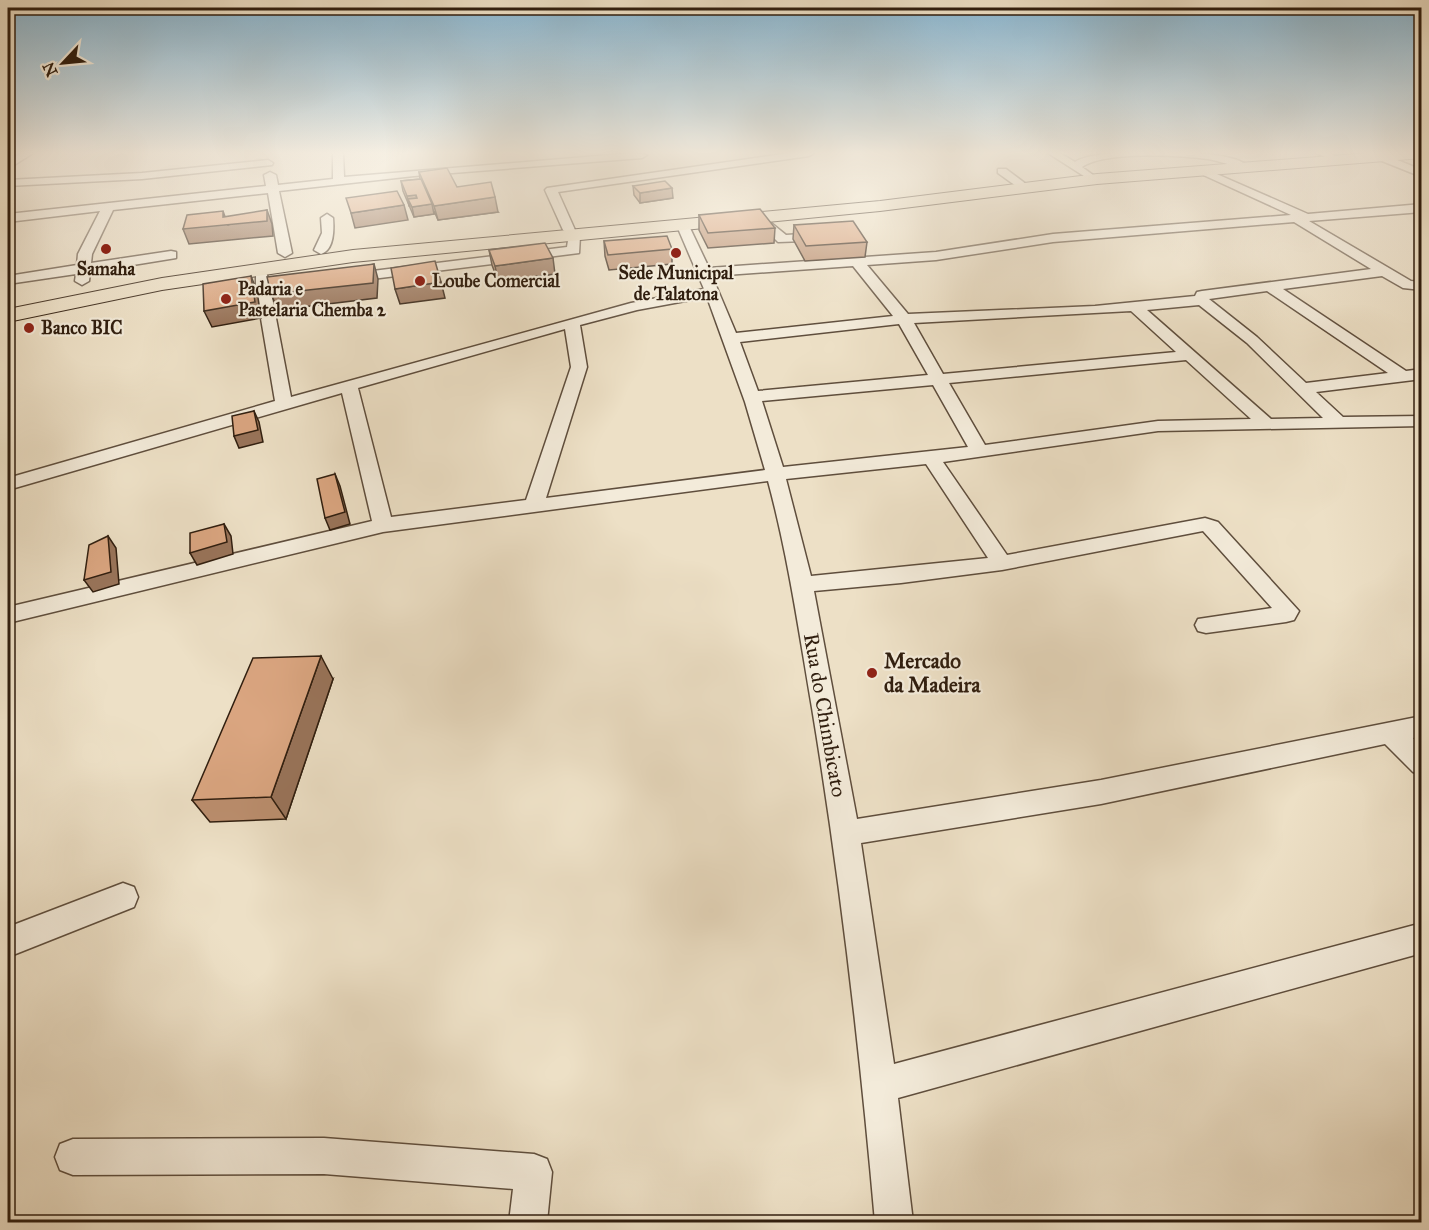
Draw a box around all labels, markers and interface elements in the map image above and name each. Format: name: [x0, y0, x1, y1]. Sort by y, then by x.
north arrow: [33, 33, 93, 93]
text: N: [38, 59, 61, 80]
marker: Samaha: [99, 242, 113, 256]
marker: Sede Municipal de Talatona: [669, 246, 683, 260]
place label: Samaha: [77, 258, 136, 280]
place label: Sede Municipal de Talatona: [619, 262, 735, 305]
place label: Loube Comercial: [432, 270, 561, 292]
marker: Loube Comercial: [413, 274, 427, 288]
place label: Padaria e Pastelaria Chemba 2: [238, 278, 387, 321]
marker: Padaria e Pastelaria Chemba 2: [219, 292, 233, 306]
place label: Banco BIC: [41, 317, 122, 339]
marker: Banco BIC: [22, 321, 36, 335]
street label: Rua do Chimbicato: [798, 631, 852, 799]
place label: Mercado da Madeira: [884, 648, 981, 698]
marker: Mercado da Madeira: [865, 666, 879, 680]

